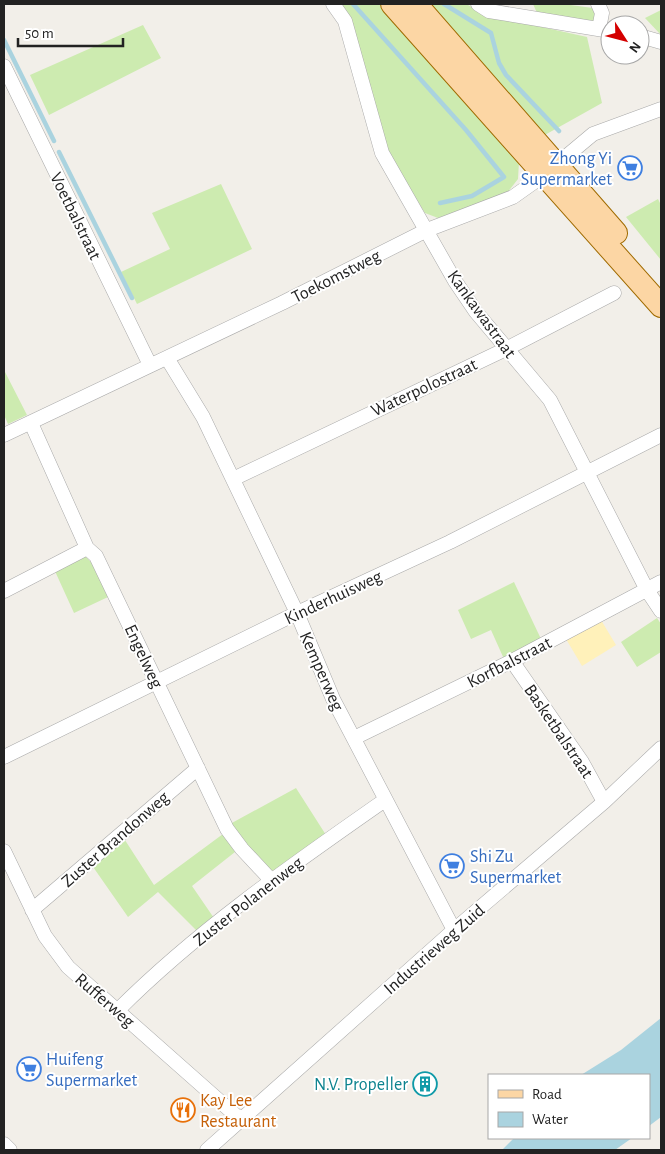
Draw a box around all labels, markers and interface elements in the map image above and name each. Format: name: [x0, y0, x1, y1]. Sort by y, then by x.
scale bar: [18, 15, 122, 47]
north arrow: [600, 15, 650, 65]
text: 50 m: [25, 26, 54, 41]
text: N: [626, 39, 643, 55]
place label: Zhong Yi Supermarket: [521, 150, 612, 189]
supermarket icon: Zhong Yi Supermarket: [617, 155, 643, 181]
street label: Voetbalstraat: [46, 170, 104, 263]
street label: Toekomstweg: [289, 247, 384, 307]
street label: Kankawastraat: [443, 267, 519, 362]
street label: Waterpolostraat: [369, 355, 480, 420]
street label: Kinderhuisweg: [282, 567, 385, 628]
street label: Engelweg: [121, 622, 166, 691]
street label: Kemperweg: [296, 629, 347, 714]
street label: Korfbalstraat: [464, 634, 555, 692]
street label: Basketbalstraat: [520, 681, 596, 782]
street label: Zuster Brandonweg: [58, 788, 173, 891]
place label: Shi Zu Supermarket: [470, 848, 562, 887]
supermarket icon: Shi Zu Supermarket: [439, 853, 465, 879]
street label: Zuster Polanenweg: [191, 854, 307, 950]
street label: Industrieweg Zuid: [381, 901, 489, 998]
street label: Rufferweg: [71, 970, 138, 1031]
place label: Huifeng Supermarket: [46, 1051, 138, 1090]
supermarket icon: Huifeng Supermarket: [16, 1056, 42, 1082]
building icon: N.V. Propeller: [412, 1071, 438, 1097]
legend: [488, 1074, 650, 1139]
place label: N.V. Propeller: [314, 1076, 408, 1094]
text: Road: [532, 1087, 562, 1102]
place label: Kay Lee Restaurant: [200, 1092, 276, 1131]
restaurant icon: Kay Lee Restaurant: [170, 1097, 196, 1123]
text: Water: [532, 1112, 568, 1127]

